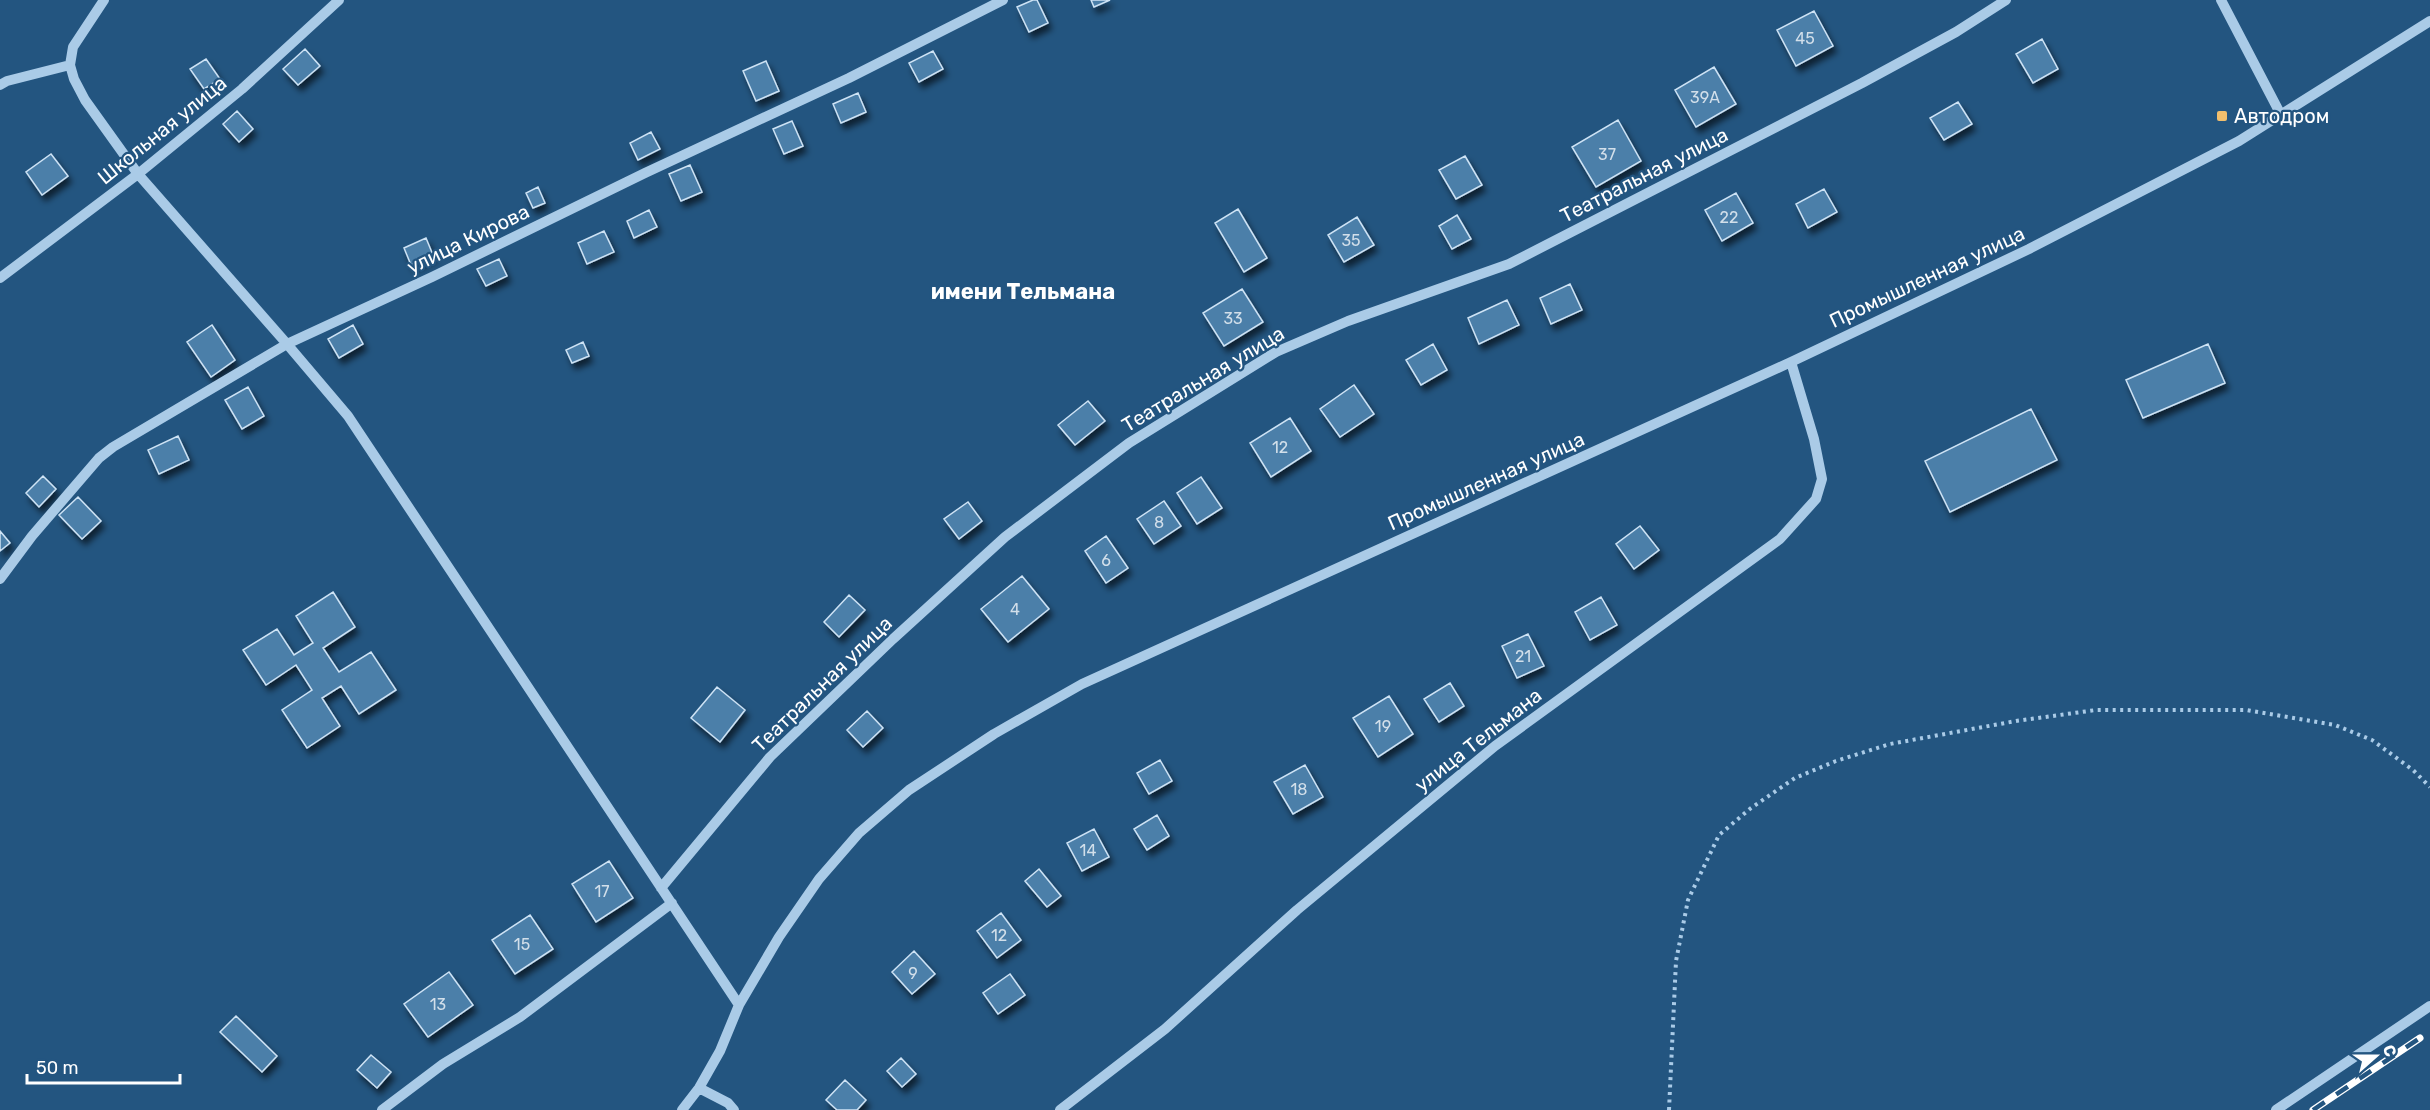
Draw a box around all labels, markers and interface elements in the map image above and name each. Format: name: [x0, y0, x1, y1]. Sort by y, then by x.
house number: 45: [1795, 29, 1815, 48]
street label: Школьная улица: [93, 71, 231, 189]
house number: 39А: [1690, 88, 1720, 107]
place label: Автодром: [2234, 104, 2329, 128]
marker: Автодром: [2215, 109, 2229, 123]
street label: Театральная улица: [1556, 122, 1732, 228]
house number: 37: [1598, 145, 1616, 164]
street label: улица Кирова: [403, 199, 533, 279]
house number: 22: [1720, 208, 1738, 227]
street label: Промышленная улица: [1826, 221, 2028, 333]
house number: 35: [1341, 231, 1361, 250]
district label: имени Тельмана: [931, 278, 1115, 305]
house number: 33: [1223, 309, 1243, 328]
street label: Театральная улица: [1117, 321, 1289, 437]
street label: Промышленная улица: [1384, 427, 1588, 535]
house number: 12: [1272, 438, 1288, 457]
house number: 8: [1154, 513, 1164, 532]
house number: 6: [1101, 551, 1111, 570]
house number: 4: [1010, 600, 1020, 619]
street label: Театральная улица: [747, 611, 897, 757]
house number: 21: [1515, 647, 1531, 666]
street label: улица Тельмана: [1410, 683, 1546, 797]
house number: 19: [1375, 717, 1391, 736]
house number: 18: [1290, 780, 1308, 799]
house number: 14: [1080, 841, 1096, 860]
house number: 17: [594, 882, 610, 901]
house number: 12: [991, 926, 1007, 945]
house number: 15: [514, 935, 530, 954]
house number: 9: [908, 964, 918, 983]
house number: 13: [430, 995, 446, 1014]
north arrow: [2346, 1026, 2406, 1086]
text: С: [2379, 1042, 2400, 1059]
scale bar: [27, 1047, 180, 1085]
text: 50 m: [36, 1057, 79, 1079]

